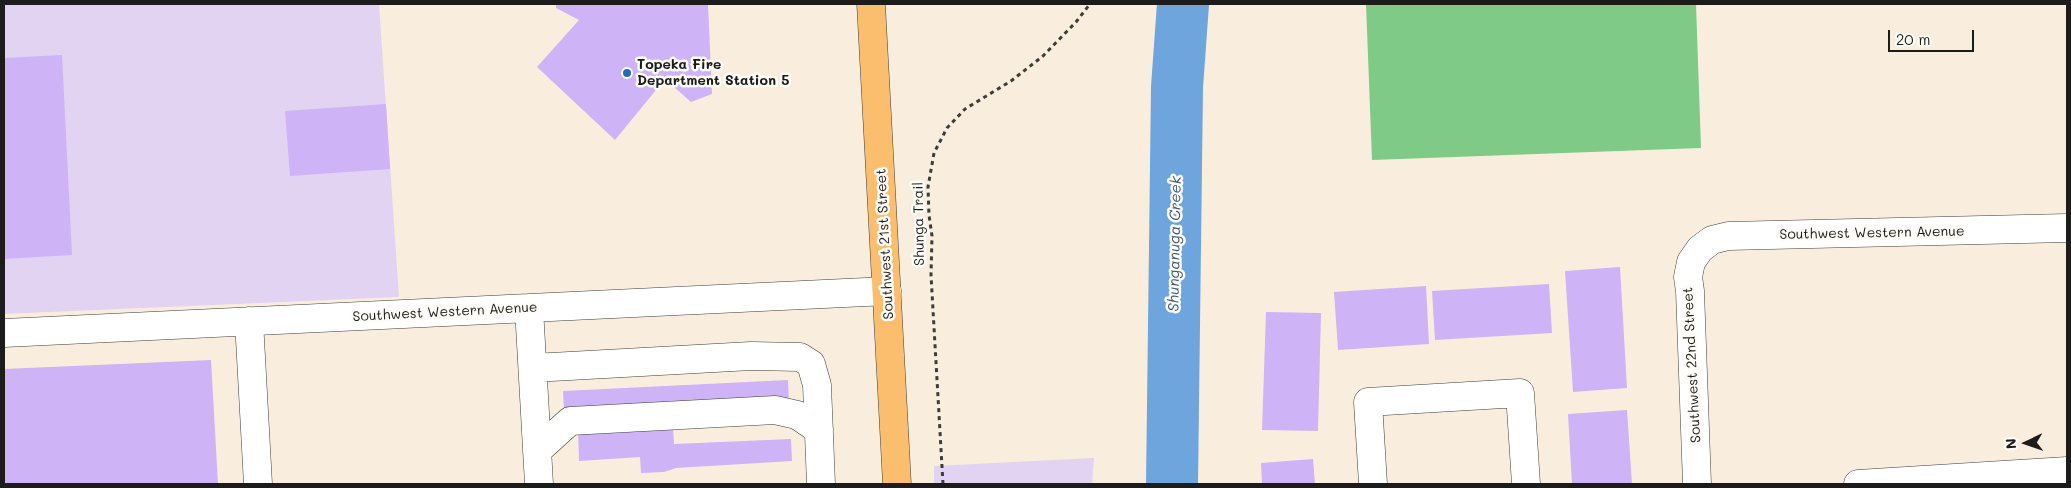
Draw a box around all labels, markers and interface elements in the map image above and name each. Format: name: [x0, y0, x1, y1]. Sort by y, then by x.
scale bar: [1891, 20, 1977, 52]
text: 20 m: [1896, 29, 1930, 49]
place label: Topeka Fire Department Station 5: [637, 57, 789, 90]
marker: Topeka Fire Department Station 5: [621, 67, 633, 79]
street label: Southwest 21st Street: [873, 168, 897, 320]
water label: Shunganuga Creek: [1165, 176, 1185, 312]
street label: Shunga Trail: [910, 182, 928, 266]
street label: Southwest Western Avenue: [1779, 223, 1965, 243]
street label: Southwest 22nd Street: [1680, 287, 1704, 443]
street label: Southwest Western Avenue: [352, 299, 538, 325]
north arrow: [2001, 418, 2051, 468]
text: N: [2001, 438, 2020, 450]

